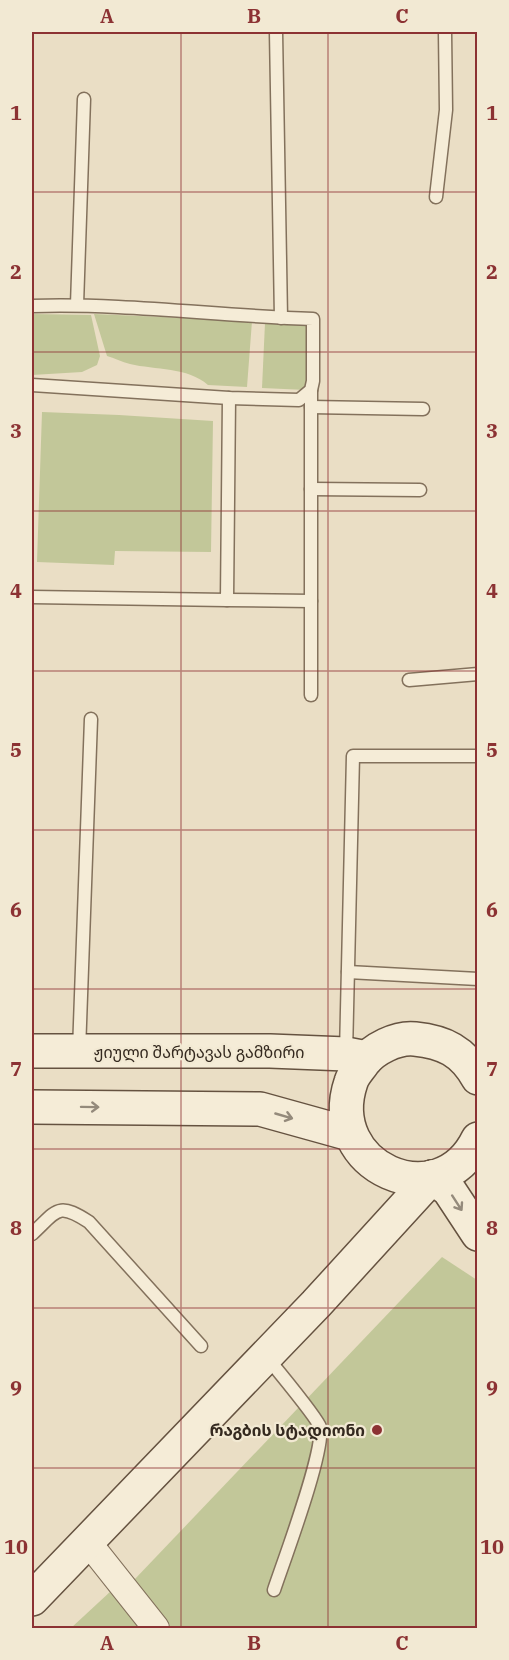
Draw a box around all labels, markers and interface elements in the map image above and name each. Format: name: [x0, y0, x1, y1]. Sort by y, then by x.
text: A: [100, 2, 114, 29]
text: B: [247, 2, 261, 29]
text: C: [395, 2, 409, 29]
text: 1: [10, 99, 22, 126]
text: 1: [486, 99, 498, 126]
text: 2: [10, 258, 22, 285]
text: 2: [486, 258, 498, 285]
text: 3: [10, 417, 22, 444]
text: 3: [486, 417, 498, 444]
text: 4: [10, 577, 22, 604]
text: 4: [486, 577, 498, 604]
text: 5: [10, 736, 22, 763]
text: 5: [486, 736, 498, 763]
text: 6: [10, 896, 22, 923]
text: 6: [486, 896, 498, 923]
street label: ჟიული შარტავას გამზირი: [94, 1042, 304, 1063]
text: 7: [10, 1055, 22, 1082]
text: 7: [486, 1055, 498, 1082]
one-way arrow: [79, 1101, 99, 1113]
one-way arrow: [274, 1110, 293, 1122]
one-way arrow: [451, 1194, 464, 1211]
text: 8: [10, 1214, 22, 1241]
text: 8: [486, 1214, 498, 1241]
text: 9: [10, 1374, 22, 1401]
text: 9: [486, 1374, 498, 1401]
place label: რაგბის სტადიონი: [210, 1420, 365, 1441]
marker: რაგბის სტადიონი: [370, 1423, 384, 1437]
text: 10: [4, 1533, 28, 1560]
text: 10: [480, 1533, 504, 1560]
text: A: [100, 1629, 114, 1656]
text: B: [247, 1629, 261, 1656]
text: C: [395, 1629, 409, 1656]

